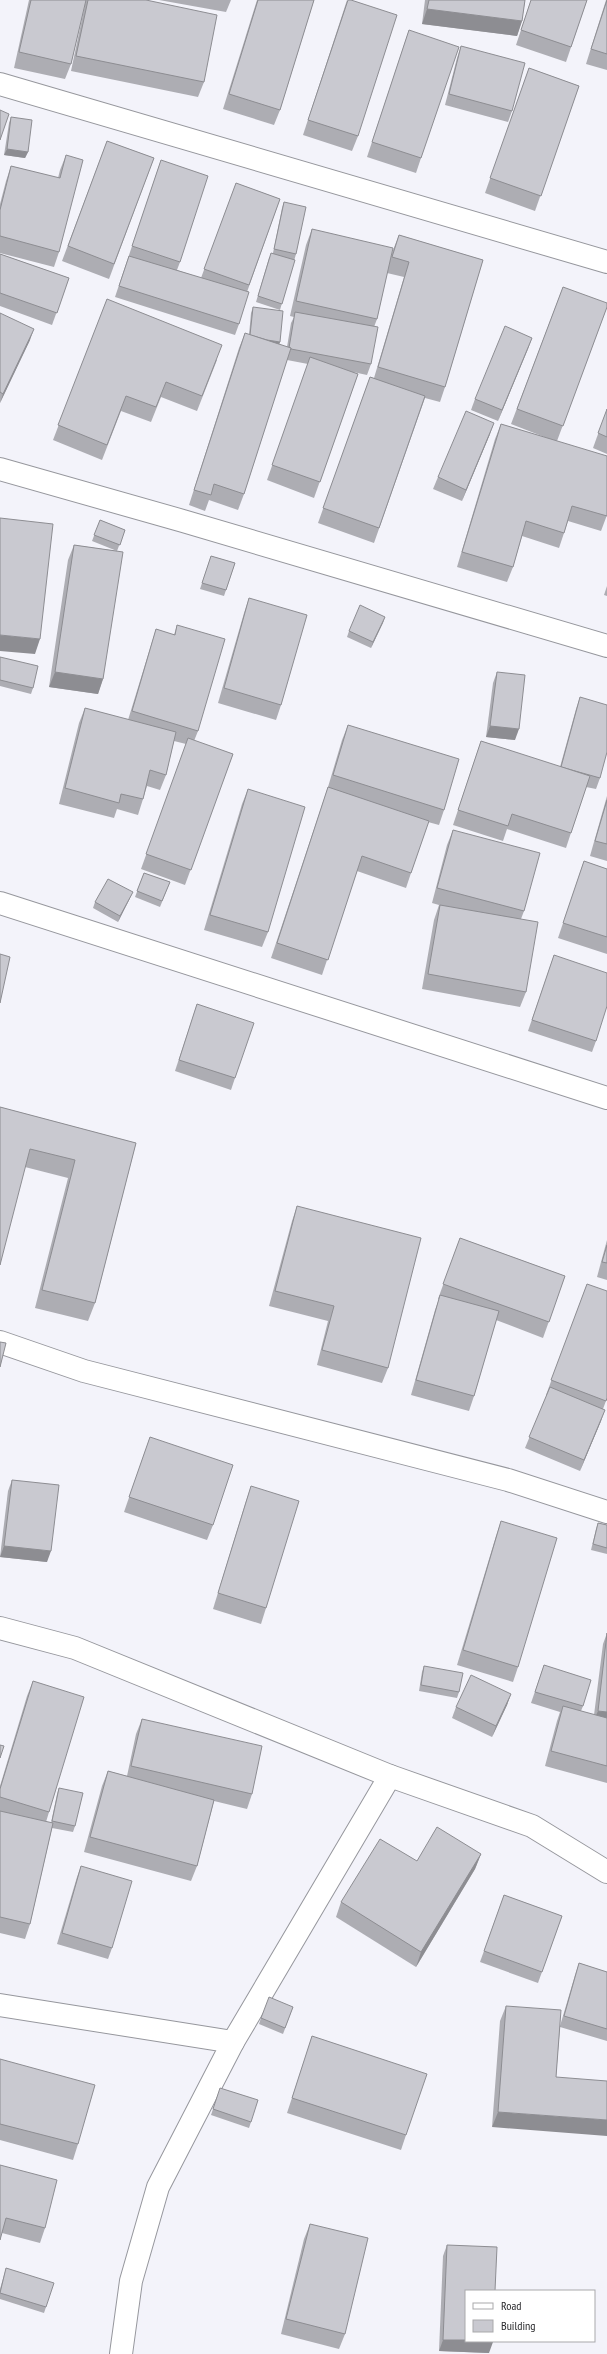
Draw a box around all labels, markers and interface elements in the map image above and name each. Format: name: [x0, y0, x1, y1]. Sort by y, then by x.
legend: [465, 2290, 595, 2342]
text: Road: [501, 2298, 521, 2313]
text: Building: [501, 2318, 536, 2333]

